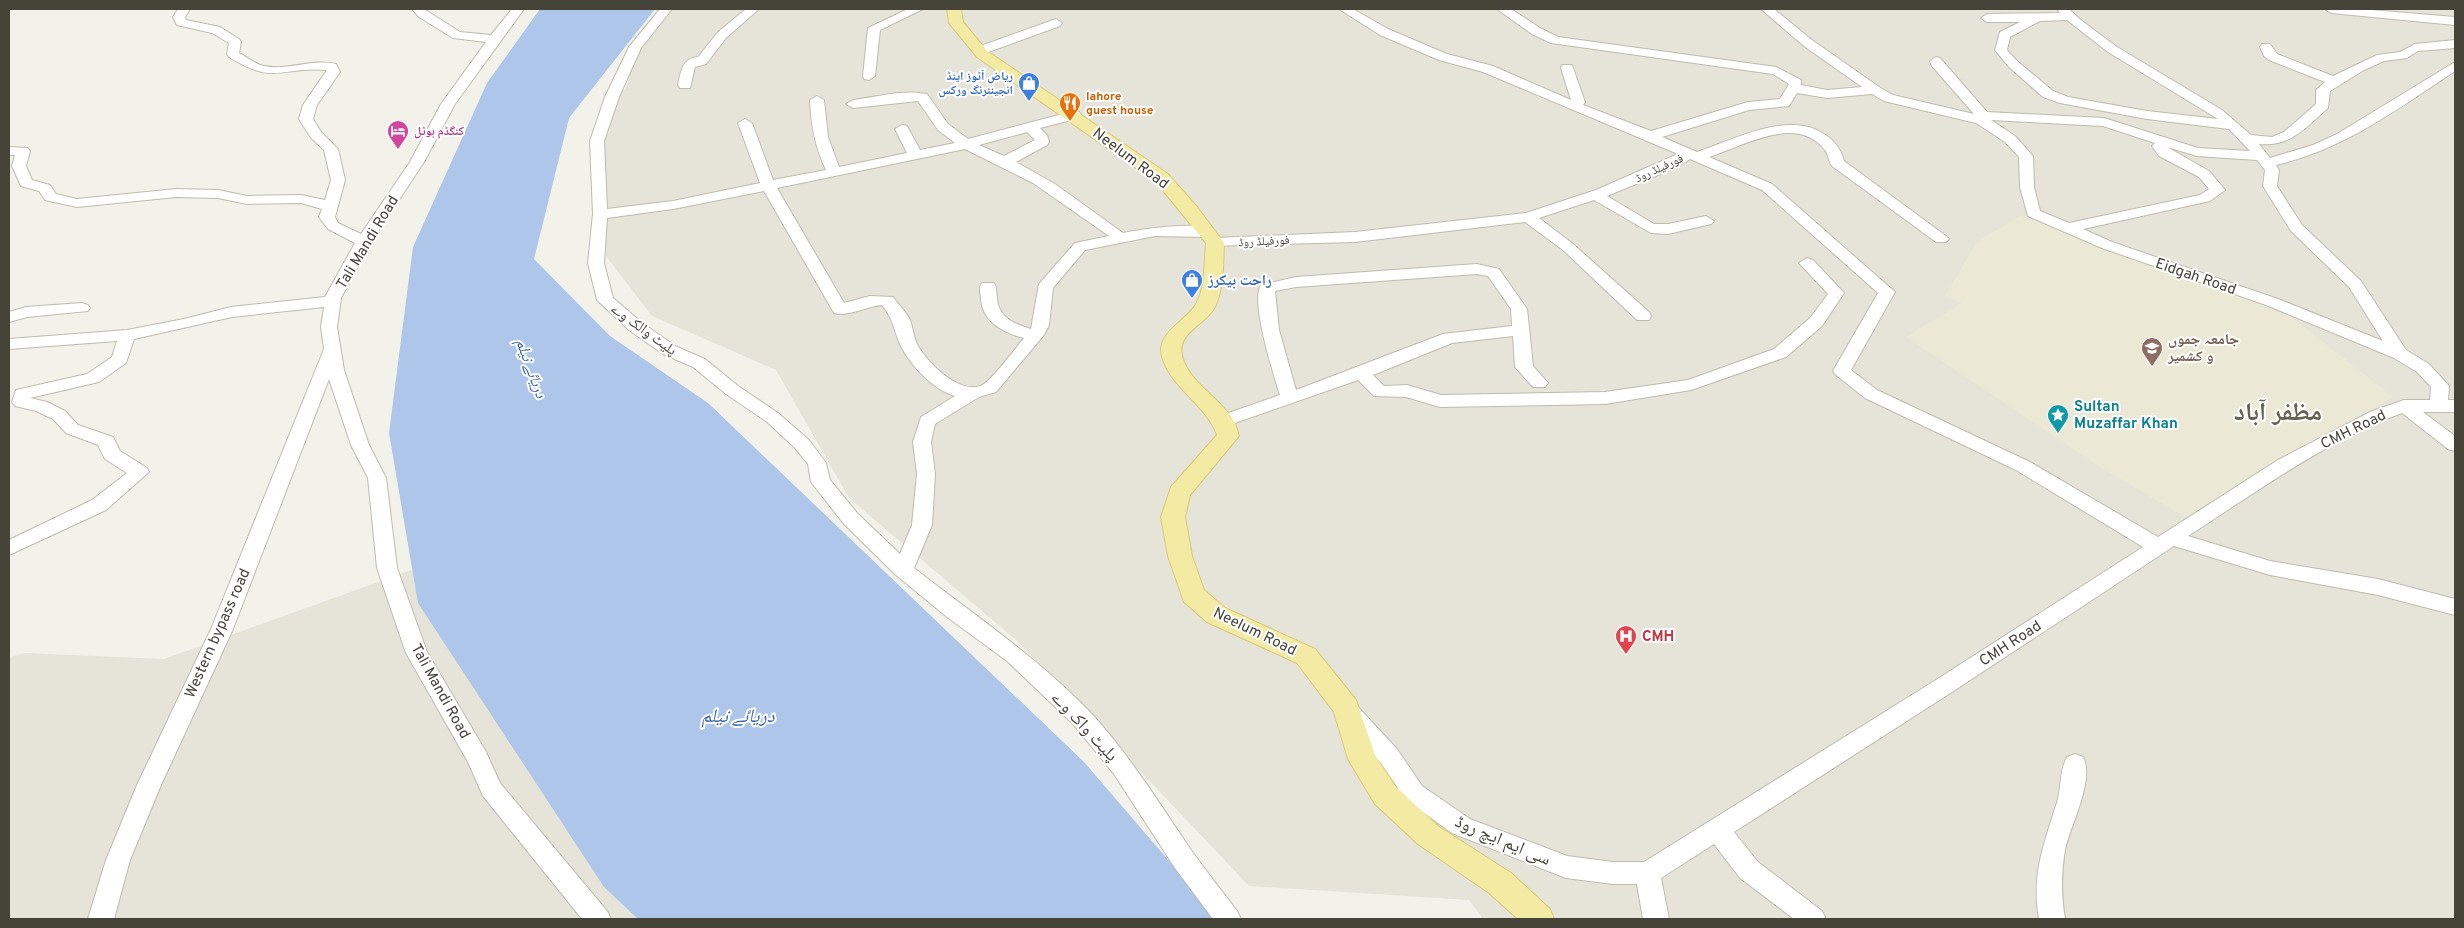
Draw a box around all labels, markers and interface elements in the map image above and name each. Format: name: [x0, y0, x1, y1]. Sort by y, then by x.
place label: ریاض آٹوز اینڈ انجینئرنگ ورکس: [939, 69, 1013, 99]
shop icon: ریاض آٹوز اینڈ انجینئرنگ ورکس: [1017, 71, 1041, 102]
place label: lahore guest house: [1086, 89, 1154, 119]
restaurant icon: lahore guest house: [1058, 91, 1082, 122]
hotel icon: کنگڈم ہوٹل: [386, 119, 410, 150]
place label: کنگڈم ہوٹل: [414, 124, 465, 140]
street label: Neelum Road: [1088, 124, 1172, 194]
street label: فورفیلڈ روڈ: [1633, 151, 1686, 187]
street label: Tali Mandi Road: [333, 193, 404, 293]
street label: فورفیلڈ روڈ: [1238, 233, 1290, 251]
street label: Eidgah Road: [2153, 255, 2238, 300]
shop icon: راحت بیکرز: [1180, 268, 1204, 299]
place label: راحت بیکرز: [1207, 272, 1272, 291]
street label: پلیٹ والک وے: [606, 300, 680, 361]
place label: جامعہ جموں و کشمیر: [2167, 331, 2239, 367]
water label: دریائے نیلم: [510, 336, 550, 402]
school or university icon: جامعہ جموں و کشمیر: [2140, 336, 2164, 367]
place label: Sultan Muzaffar Khan: [2074, 398, 2178, 434]
district label: مظفر آباد: [2234, 398, 2322, 430]
place icon: Sultan Muzaffar Khan: [2046, 403, 2070, 434]
street label: CMH Road: [2318, 406, 2389, 454]
street label: Western bypass road: [181, 566, 255, 701]
street label: Neelum Road: [1210, 604, 1299, 661]
street label: CMH Road: [1976, 617, 2045, 671]
hospital icon: CMH: [1614, 624, 1638, 655]
place label: CMH: [1642, 628, 1674, 647]
street label: Tali Mandi Road: [406, 641, 474, 743]
street label: پلیٹ واک وے: [1045, 687, 1122, 767]
water label: دریائے نیلم: [701, 705, 775, 729]
street label: سی ایم ایچ روڈ: [1451, 811, 1554, 872]

